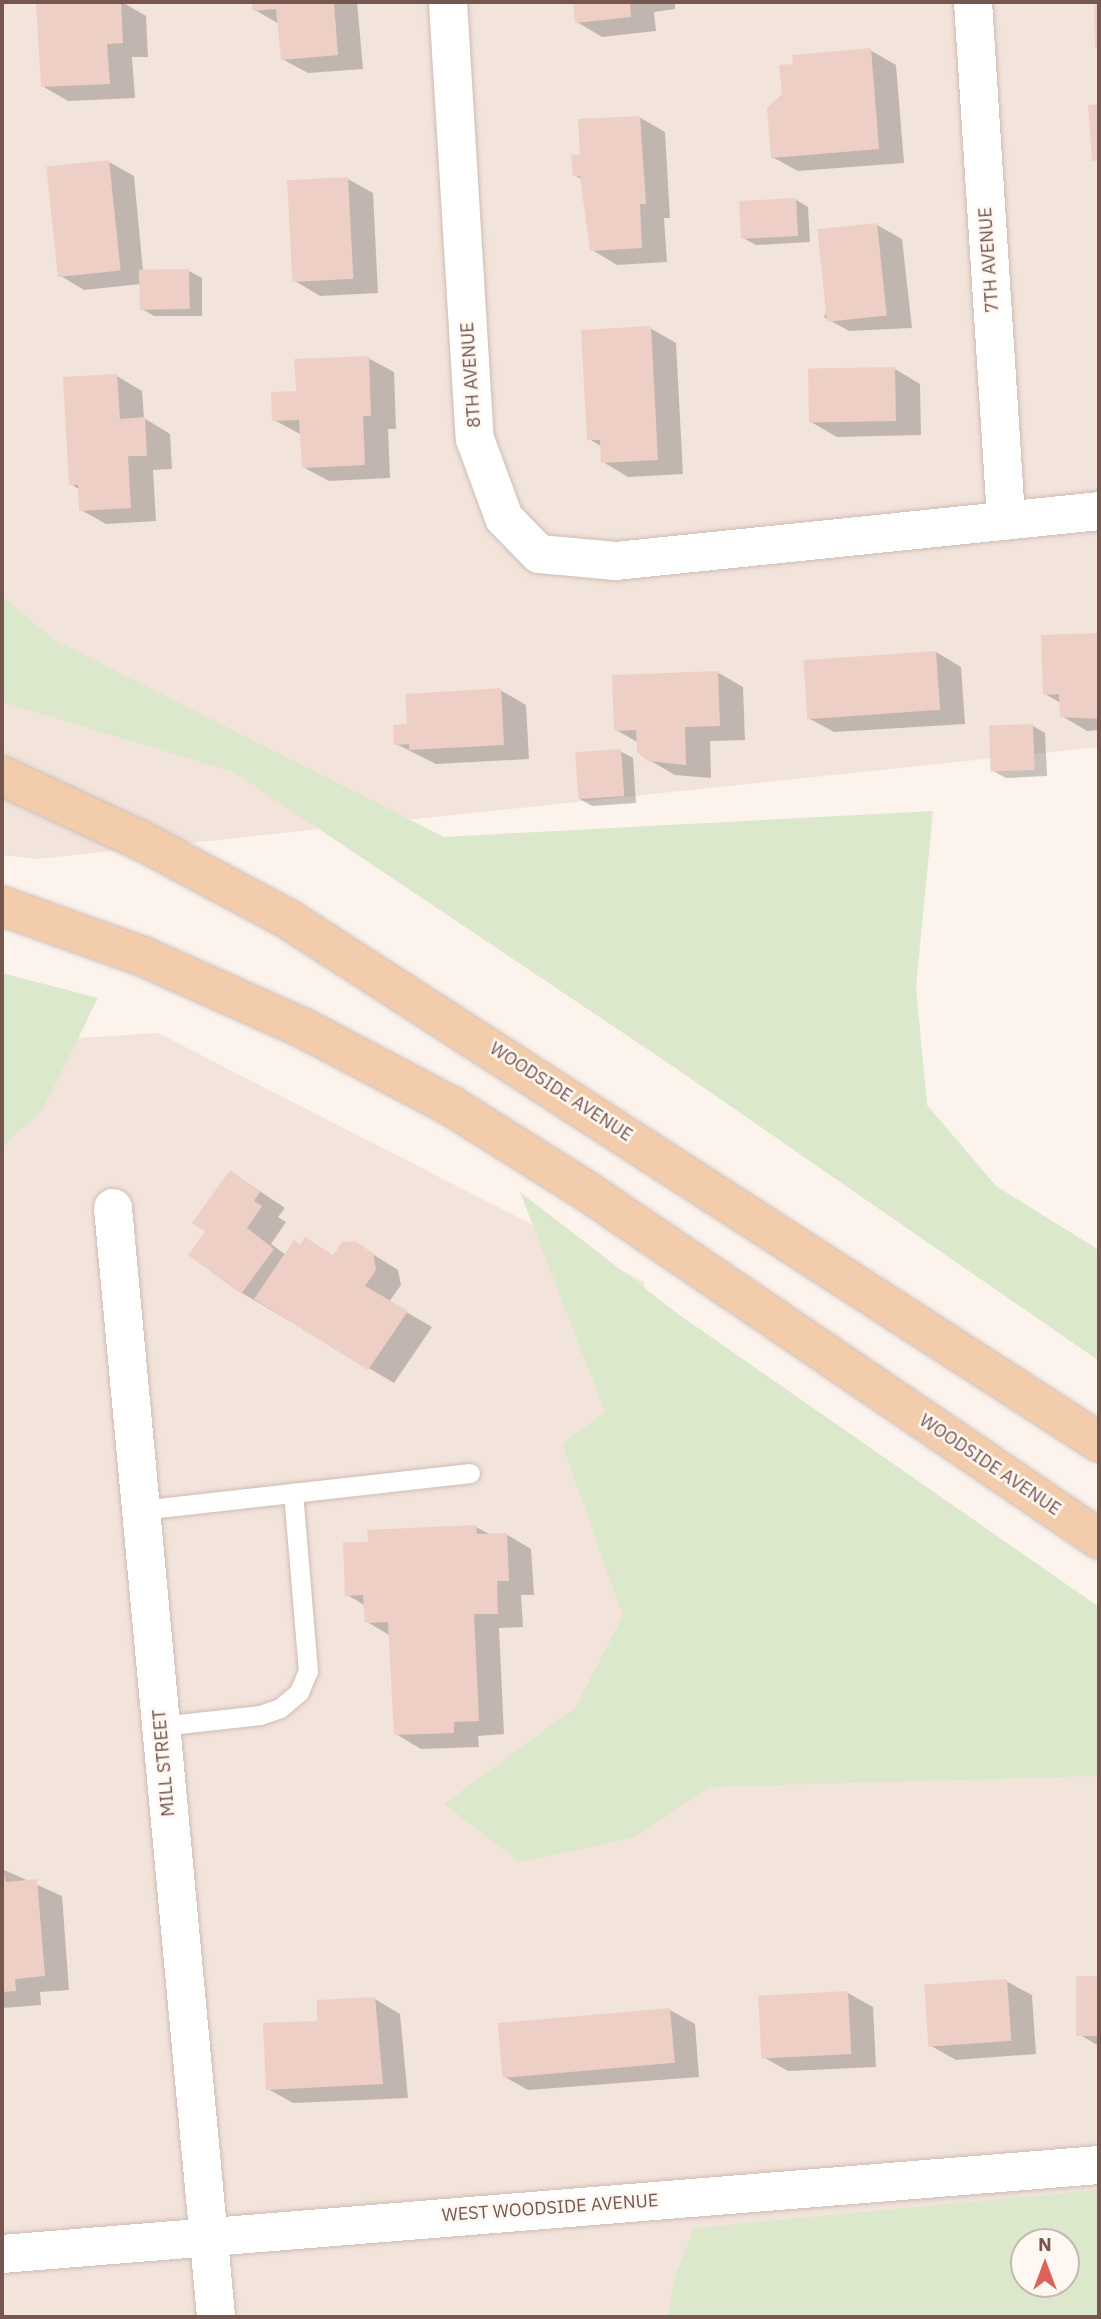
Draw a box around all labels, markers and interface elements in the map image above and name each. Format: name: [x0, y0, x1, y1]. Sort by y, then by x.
street label: 7TH AVENUE: [975, 207, 1003, 313]
street label: 8TH AVENUE: [457, 322, 485, 428]
street label: WOODSIDE AVENUE: [486, 1038, 636, 1146]
street label: WOODSIDE AVENUE: [915, 1410, 1065, 1520]
street label: MILL STREET: [149, 1709, 179, 1817]
street label: WEST WOODSIDE AVENUE: [441, 2190, 659, 2226]
north arrow: [1010, 2228, 1080, 2298]
text: N: [1038, 2232, 1052, 2256]

